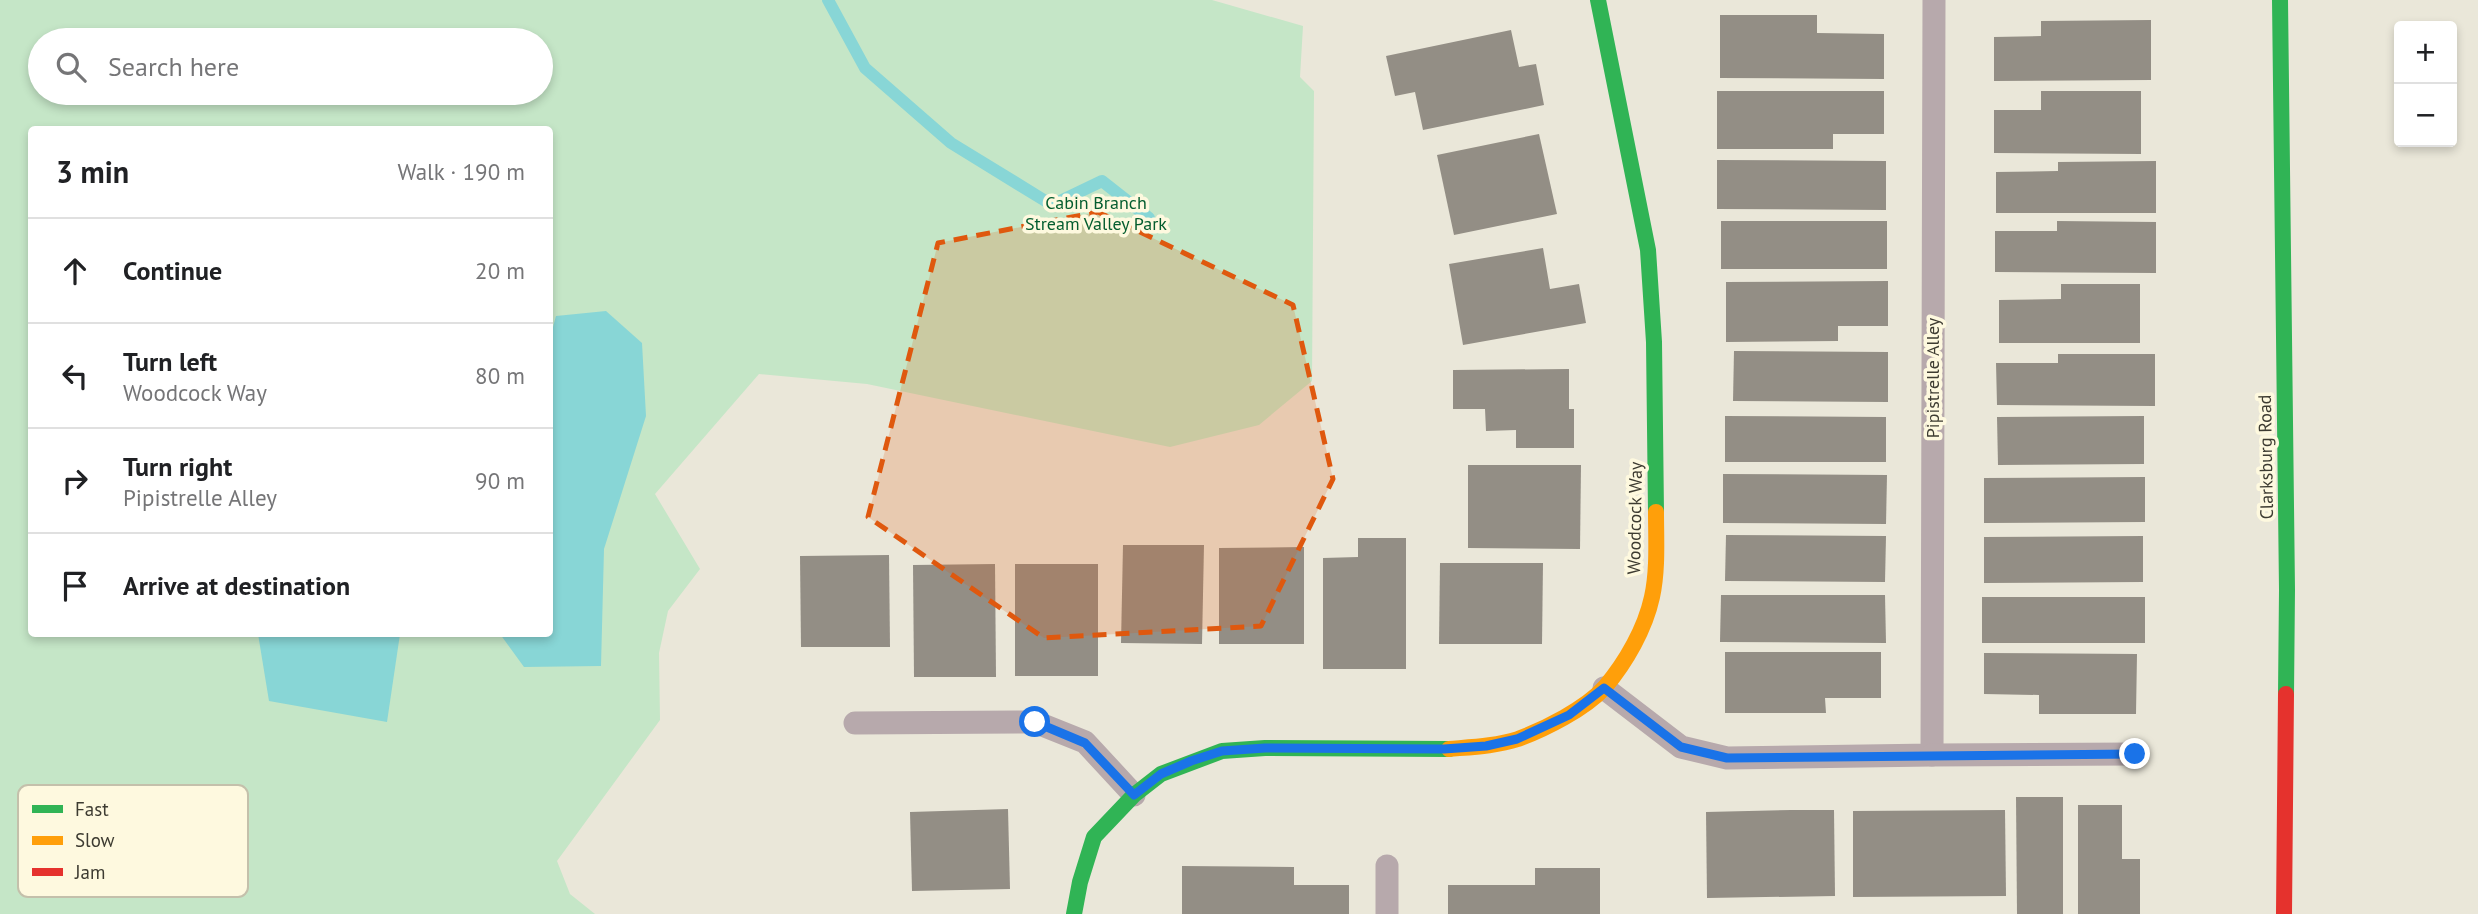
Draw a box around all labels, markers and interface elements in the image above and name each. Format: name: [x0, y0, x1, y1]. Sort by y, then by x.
map controls: [2394, 21, 2457, 147]
button: +: [2394, 21, 2457, 84]
search box: [28, 28, 553, 105]
icon: search: [52, 48, 90, 86]
text: Search here: [108, 50, 239, 83]
button: −: [2394, 84, 2457, 147]
text: 3 min: [56, 152, 129, 191]
text: Walk · 190 m: [398, 157, 525, 186]
park label: Cabin Branch Stream Valley Park: [1025, 191, 1167, 235]
icon: ahead: [56, 252, 94, 290]
text: Continue: [123, 254, 222, 287]
text: 20 m: [475, 256, 525, 285]
street label: Pipistrelle Alley: [1921, 317, 1944, 438]
text: Turn left: [123, 345, 217, 378]
icon: left: [56, 357, 94, 395]
text: 80 m: [475, 361, 525, 390]
text: Woodcock Way: [123, 378, 267, 407]
street label: Clarksburg Road: [2253, 394, 2278, 520]
text: Turn right: [123, 450, 232, 483]
street label: Woodcock Way: [1622, 461, 1647, 575]
icon: right: [56, 462, 94, 500]
text: 90 m: [475, 466, 525, 495]
text: Pipistrelle Alley: [123, 483, 277, 512]
icon: arrive: [56, 567, 94, 605]
text: Arrive at destination: [123, 569, 350, 602]
route start: [1019, 706, 1050, 737]
route end: [2119, 738, 2150, 769]
legend: [18, 785, 248, 897]
text: Fast: [75, 797, 109, 821]
text: Slow: [75, 828, 115, 852]
text: Jam: [74, 860, 105, 884]

